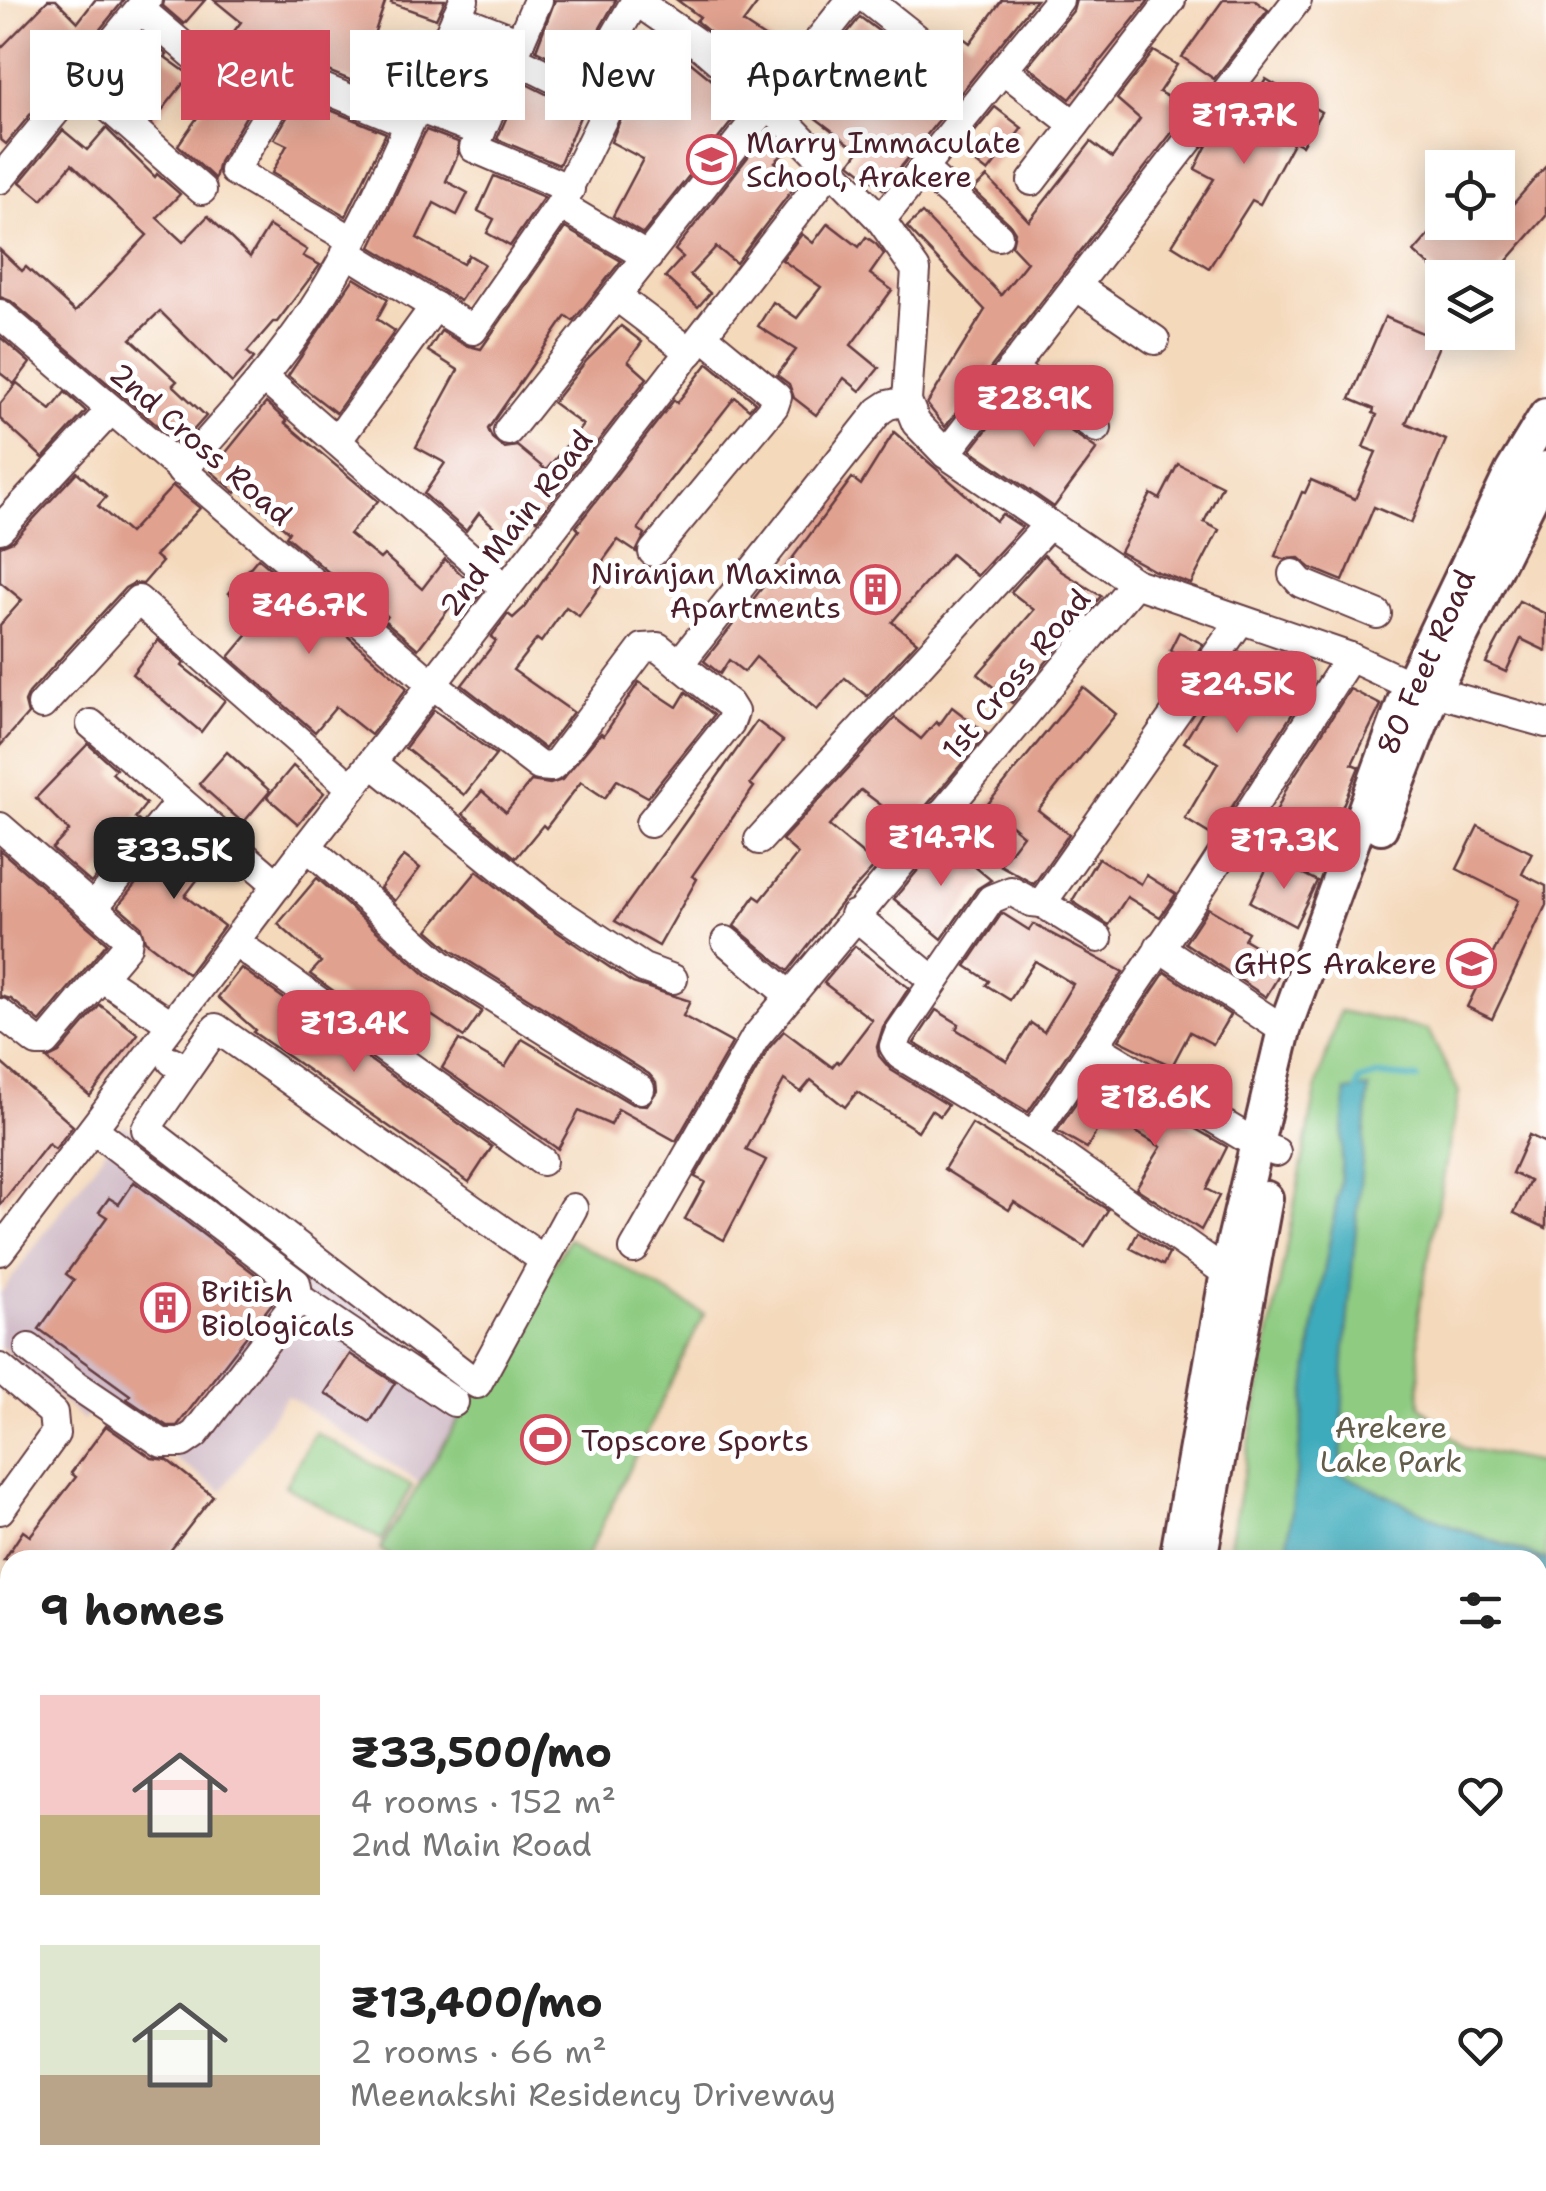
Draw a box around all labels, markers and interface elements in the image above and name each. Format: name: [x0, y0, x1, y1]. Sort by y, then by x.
chip: Buy: [30, 30, 161, 120]
chip: Rent: [181, 30, 330, 120]
chip: Filters: [350, 30, 525, 120]
chip: New: [545, 30, 691, 120]
chip: Apartment: [711, 30, 963, 120]
pin: ₹17.7K: [1163, 82, 1325, 167]
text: ₹17.7K: [1191, 93, 1297, 136]
place label: Marry Immaculate School, Arakere: [746, 122, 1021, 197]
school or university icon: Marry Immaculate School, Arakere: [685, 133, 737, 185]
map controls: [1425, 150, 1515, 350]
button: locate: [1425, 150, 1515, 240]
button: layers: [1425, 260, 1515, 350]
street label: 2nd Cross Road: [101, 353, 301, 535]
pin: ₹28.9K: [953, 365, 1115, 450]
text: ₹28.9K: [976, 376, 1092, 419]
street label: 2nd Main Road: [430, 421, 602, 625]
place label: Niranjan Maxima Apartments: [590, 553, 841, 628]
street label: 80 Feet Road: [1367, 563, 1485, 761]
building icon: Niranjan Maxima Apartments: [850, 564, 902, 616]
pin: ₹46.7K: [228, 572, 390, 657]
street label: 1st Cross Road: [932, 580, 1100, 768]
text: ₹46.7K: [251, 583, 367, 626]
pin: ₹24.5K: [1156, 651, 1318, 736]
text: ₹24.5K: [1179, 662, 1295, 705]
pin: ₹14.7K: [860, 804, 1022, 889]
pin: ₹17.3K: [1203, 807, 1365, 892]
text: ₹14.7K: [888, 815, 994, 858]
pin: ₹33.5K: [93, 817, 255, 902]
text: ₹17.3K: [1229, 818, 1339, 861]
text: ₹33.5K: [116, 828, 232, 871]
school or university icon: GHPS Arakere: [1446, 937, 1498, 989]
place label: GHPS Arakere: [1234, 943, 1437, 984]
pin: ₹13.4K: [273, 990, 435, 1075]
text: ₹13.4K: [299, 1001, 409, 1044]
pin: ₹18.6K: [1074, 1064, 1236, 1149]
text: ₹18.6K: [1099, 1075, 1211, 1118]
place label: British Biologicals: [201, 1271, 355, 1346]
building icon: British Biologicals: [140, 1282, 192, 1334]
park label: Arekere Lake Park: [1320, 1407, 1462, 1482]
sports icon: Topscore Sports: [520, 1414, 572, 1466]
place label: Topscore Sports: [581, 1420, 809, 1461]
text: 9 homes: [40, 1582, 225, 1638]
icon: filters: [1453, 1583, 1508, 1638]
text: ₹33,500/mo: [350, 1724, 612, 1780]
icon: home: [120, 1735, 240, 1855]
icon: heart: [1453, 1768, 1508, 1823]
text: 4 rooms · 152 m²: [350, 1780, 616, 1823]
text: 2nd Main Road: [350, 1823, 592, 1866]
text: ₹13,400/mo: [350, 1974, 603, 2030]
icon: home: [120, 1985, 240, 2105]
icon: heart: [1453, 2018, 1508, 2073]
text: 2 rooms · 66 m²: [350, 2030, 607, 2073]
text: Meenakshi Residency Driveway: [350, 2073, 836, 2116]

